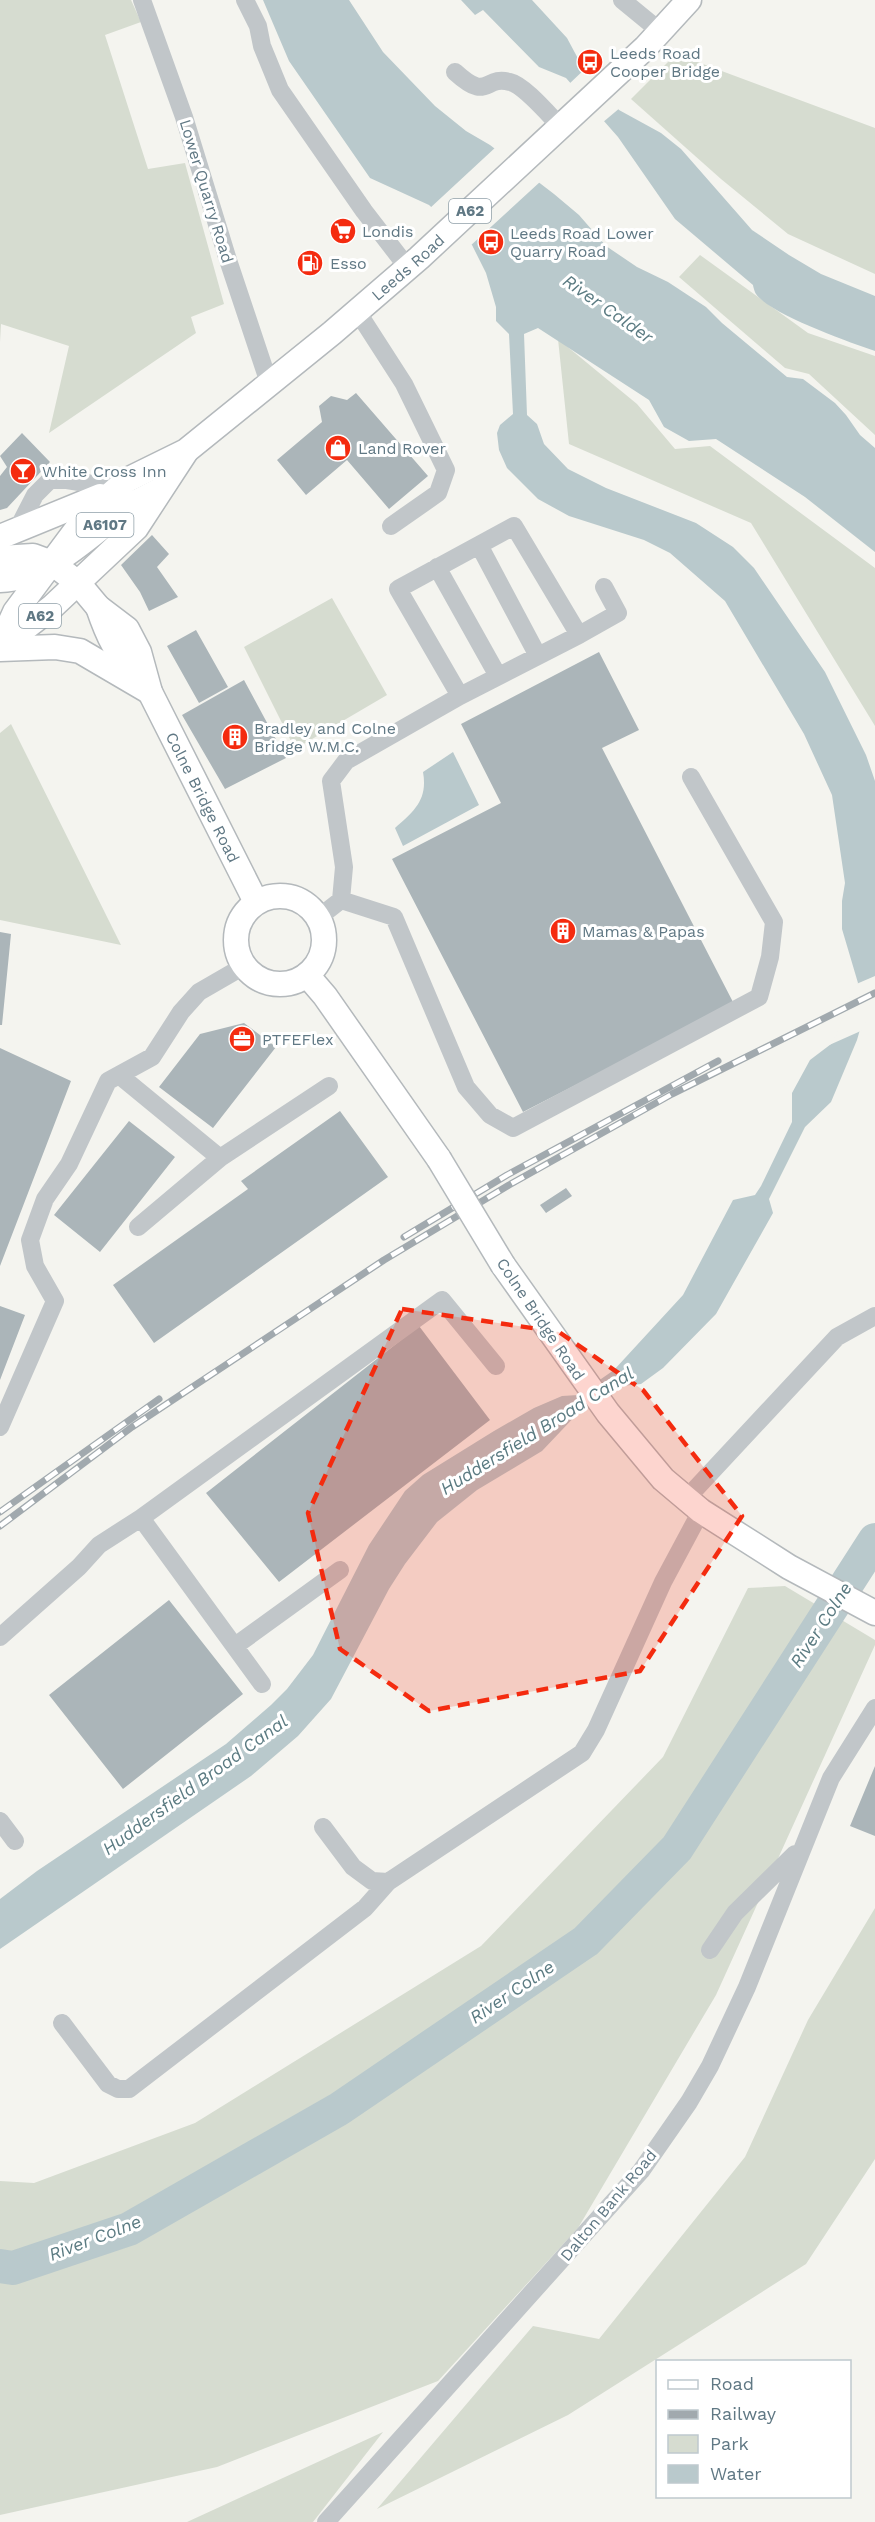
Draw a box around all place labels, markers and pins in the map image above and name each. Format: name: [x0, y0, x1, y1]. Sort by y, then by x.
place label: Leeds Road Cooper Bridge: [610, 44, 720, 81]
bus stop icon: Leeds Road Cooper Bridge: [575, 47, 605, 77]
supermarket icon: Londis: [328, 216, 358, 246]
place label: Londis: [362, 222, 414, 241]
place label: Leeds Road Lower Quarry Road: [510, 224, 654, 261]
bus stop icon: Leeds Road Lower Quarry Road: [476, 227, 506, 257]
fuel station icon: Esso: [295, 248, 325, 278]
place label: Esso: [330, 254, 367, 273]
shop icon: Land Rover: [323, 433, 353, 463]
place label: Land Rover: [358, 439, 447, 458]
bar icon: White Cross Inn: [8, 456, 38, 486]
place label: White Cross Inn: [42, 462, 167, 481]
place label: Bradley and Colne Bridge W.M.C.: [254, 719, 396, 756]
building icon: Bradley and Colne Bridge W.M.C.: [220, 722, 250, 752]
building icon: Mamas & Papas: [548, 916, 578, 946]
place label: Mamas & Papas: [582, 922, 705, 941]
office icon: PTFEFlex: [227, 1024, 257, 1054]
place label: PTFEFlex: [262, 1030, 334, 1049]

